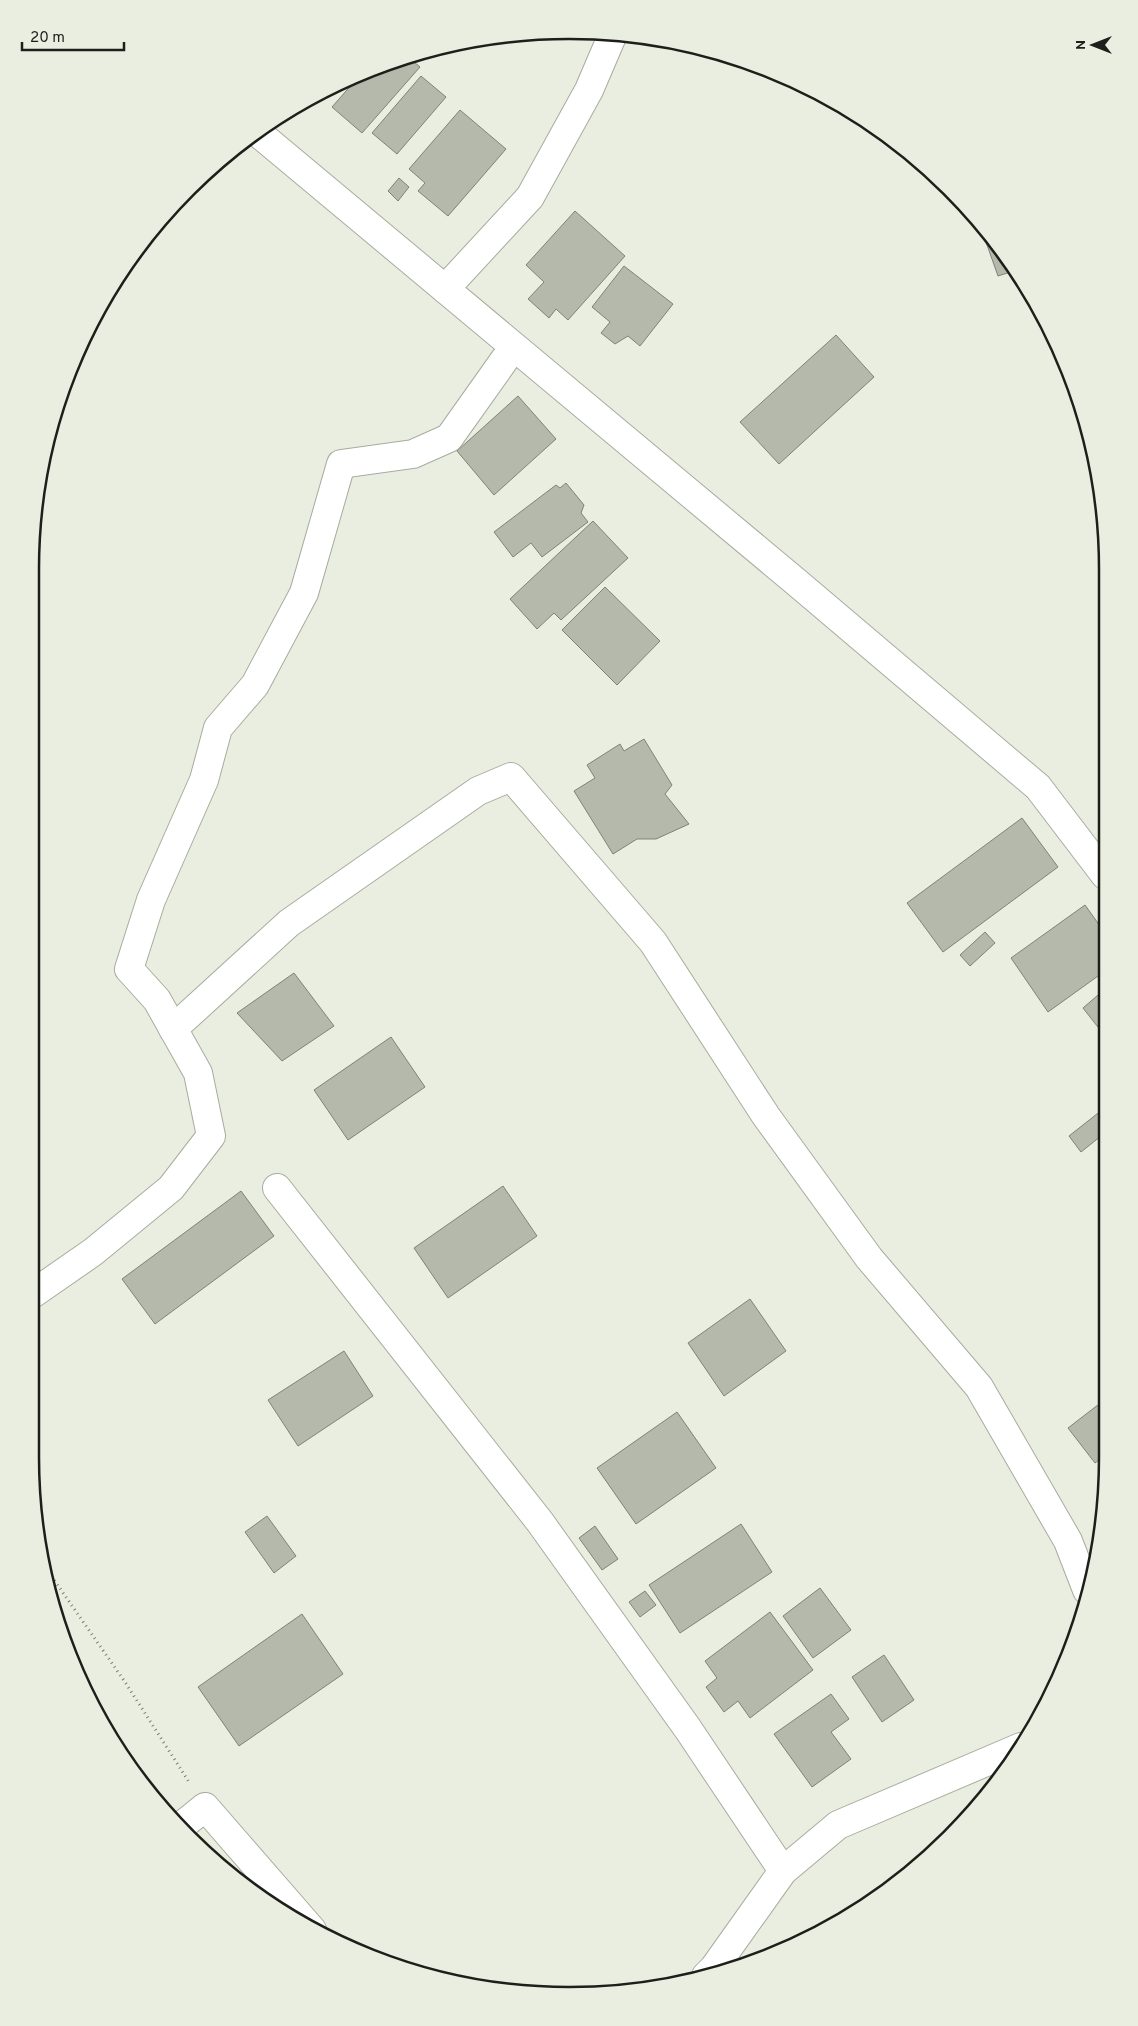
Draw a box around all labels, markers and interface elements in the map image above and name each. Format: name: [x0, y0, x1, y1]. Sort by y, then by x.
scale bar: [22, 20, 125, 52]
north arrow: [1068, 20, 1118, 70]
text: 20 m: [30, 29, 65, 48]
text: N: [1073, 40, 1090, 50]

